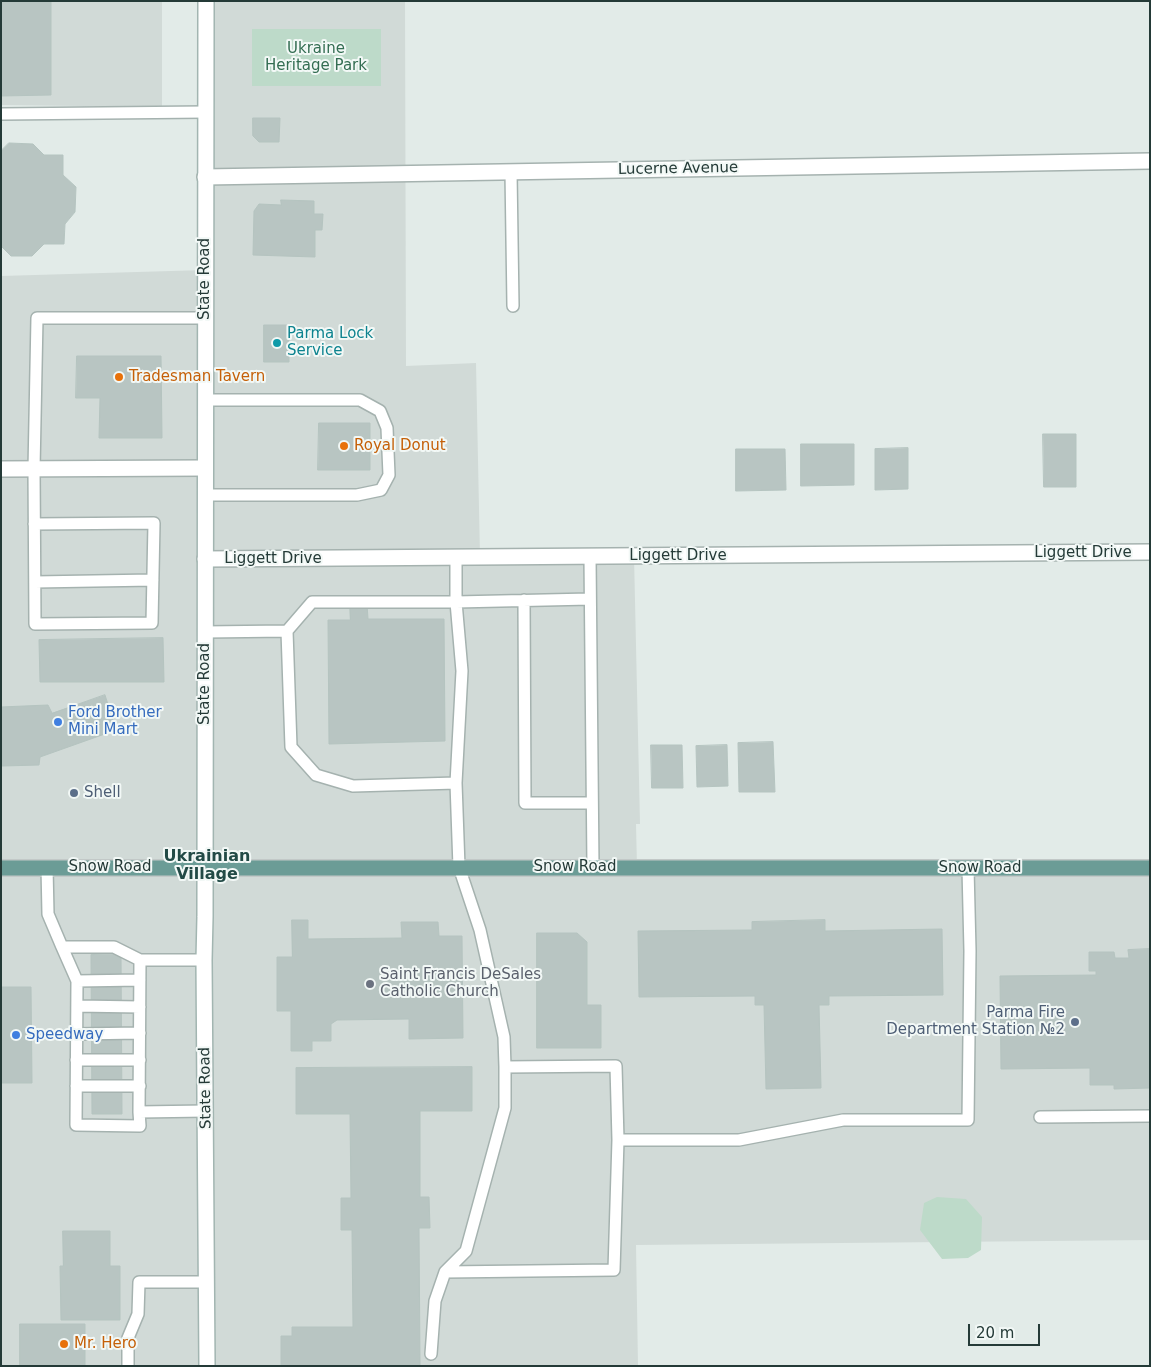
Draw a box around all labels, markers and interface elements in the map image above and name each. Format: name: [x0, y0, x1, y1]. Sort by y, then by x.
park label: Ukraine Heritage Park: [265, 40, 367, 75]
street label: Lucerne Avenue: [618, 159, 738, 179]
street label: State Road: [196, 238, 214, 320]
place label: Parma Lock Service: [287, 325, 373, 360]
marker: Parma Lock Service: [271, 337, 283, 349]
place label: Tradesman Tavern: [129, 368, 265, 386]
marker: Tradesman Tavern: [113, 371, 125, 383]
place label: Royal Donut: [354, 437, 446, 455]
marker: Royal Donut: [338, 440, 350, 452]
street label: Liggett Drive: [1034, 544, 1132, 562]
street label: Liggett Drive: [629, 547, 727, 565]
street label: Liggett Drive: [224, 550, 322, 568]
street label: State Road: [196, 643, 214, 725]
place label: Ford Brother Mini Mart: [68, 704, 162, 739]
marker: Ford Brother Mini Mart: [52, 716, 64, 728]
place label: Shell: [84, 784, 121, 802]
marker: Shell: [68, 787, 80, 799]
district label: Ukrainian Village: [164, 847, 250, 885]
street label: Snow Road: [69, 858, 151, 876]
street label: Snow Road: [534, 858, 616, 876]
street label: Snow Road: [939, 859, 1021, 877]
place label: Saint Francis DeSales Catholic Church: [380, 966, 541, 1001]
marker: Saint Francis DeSales Catholic Church: [364, 978, 376, 990]
place label: Parma Fire Department Station №2: [886, 1004, 1065, 1039]
marker: Parma Fire Department Station №2: [1069, 1016, 1081, 1028]
place label: Speedway: [26, 1026, 103, 1044]
marker: Speedway: [10, 1029, 22, 1041]
street label: State Road: [196, 1047, 216, 1129]
scale bar: [971, 1314, 1044, 1346]
text: 20 m: [976, 1324, 1014, 1342]
place label: Mr. Hero: [74, 1335, 137, 1353]
marker: Mr. Hero: [58, 1338, 70, 1350]

